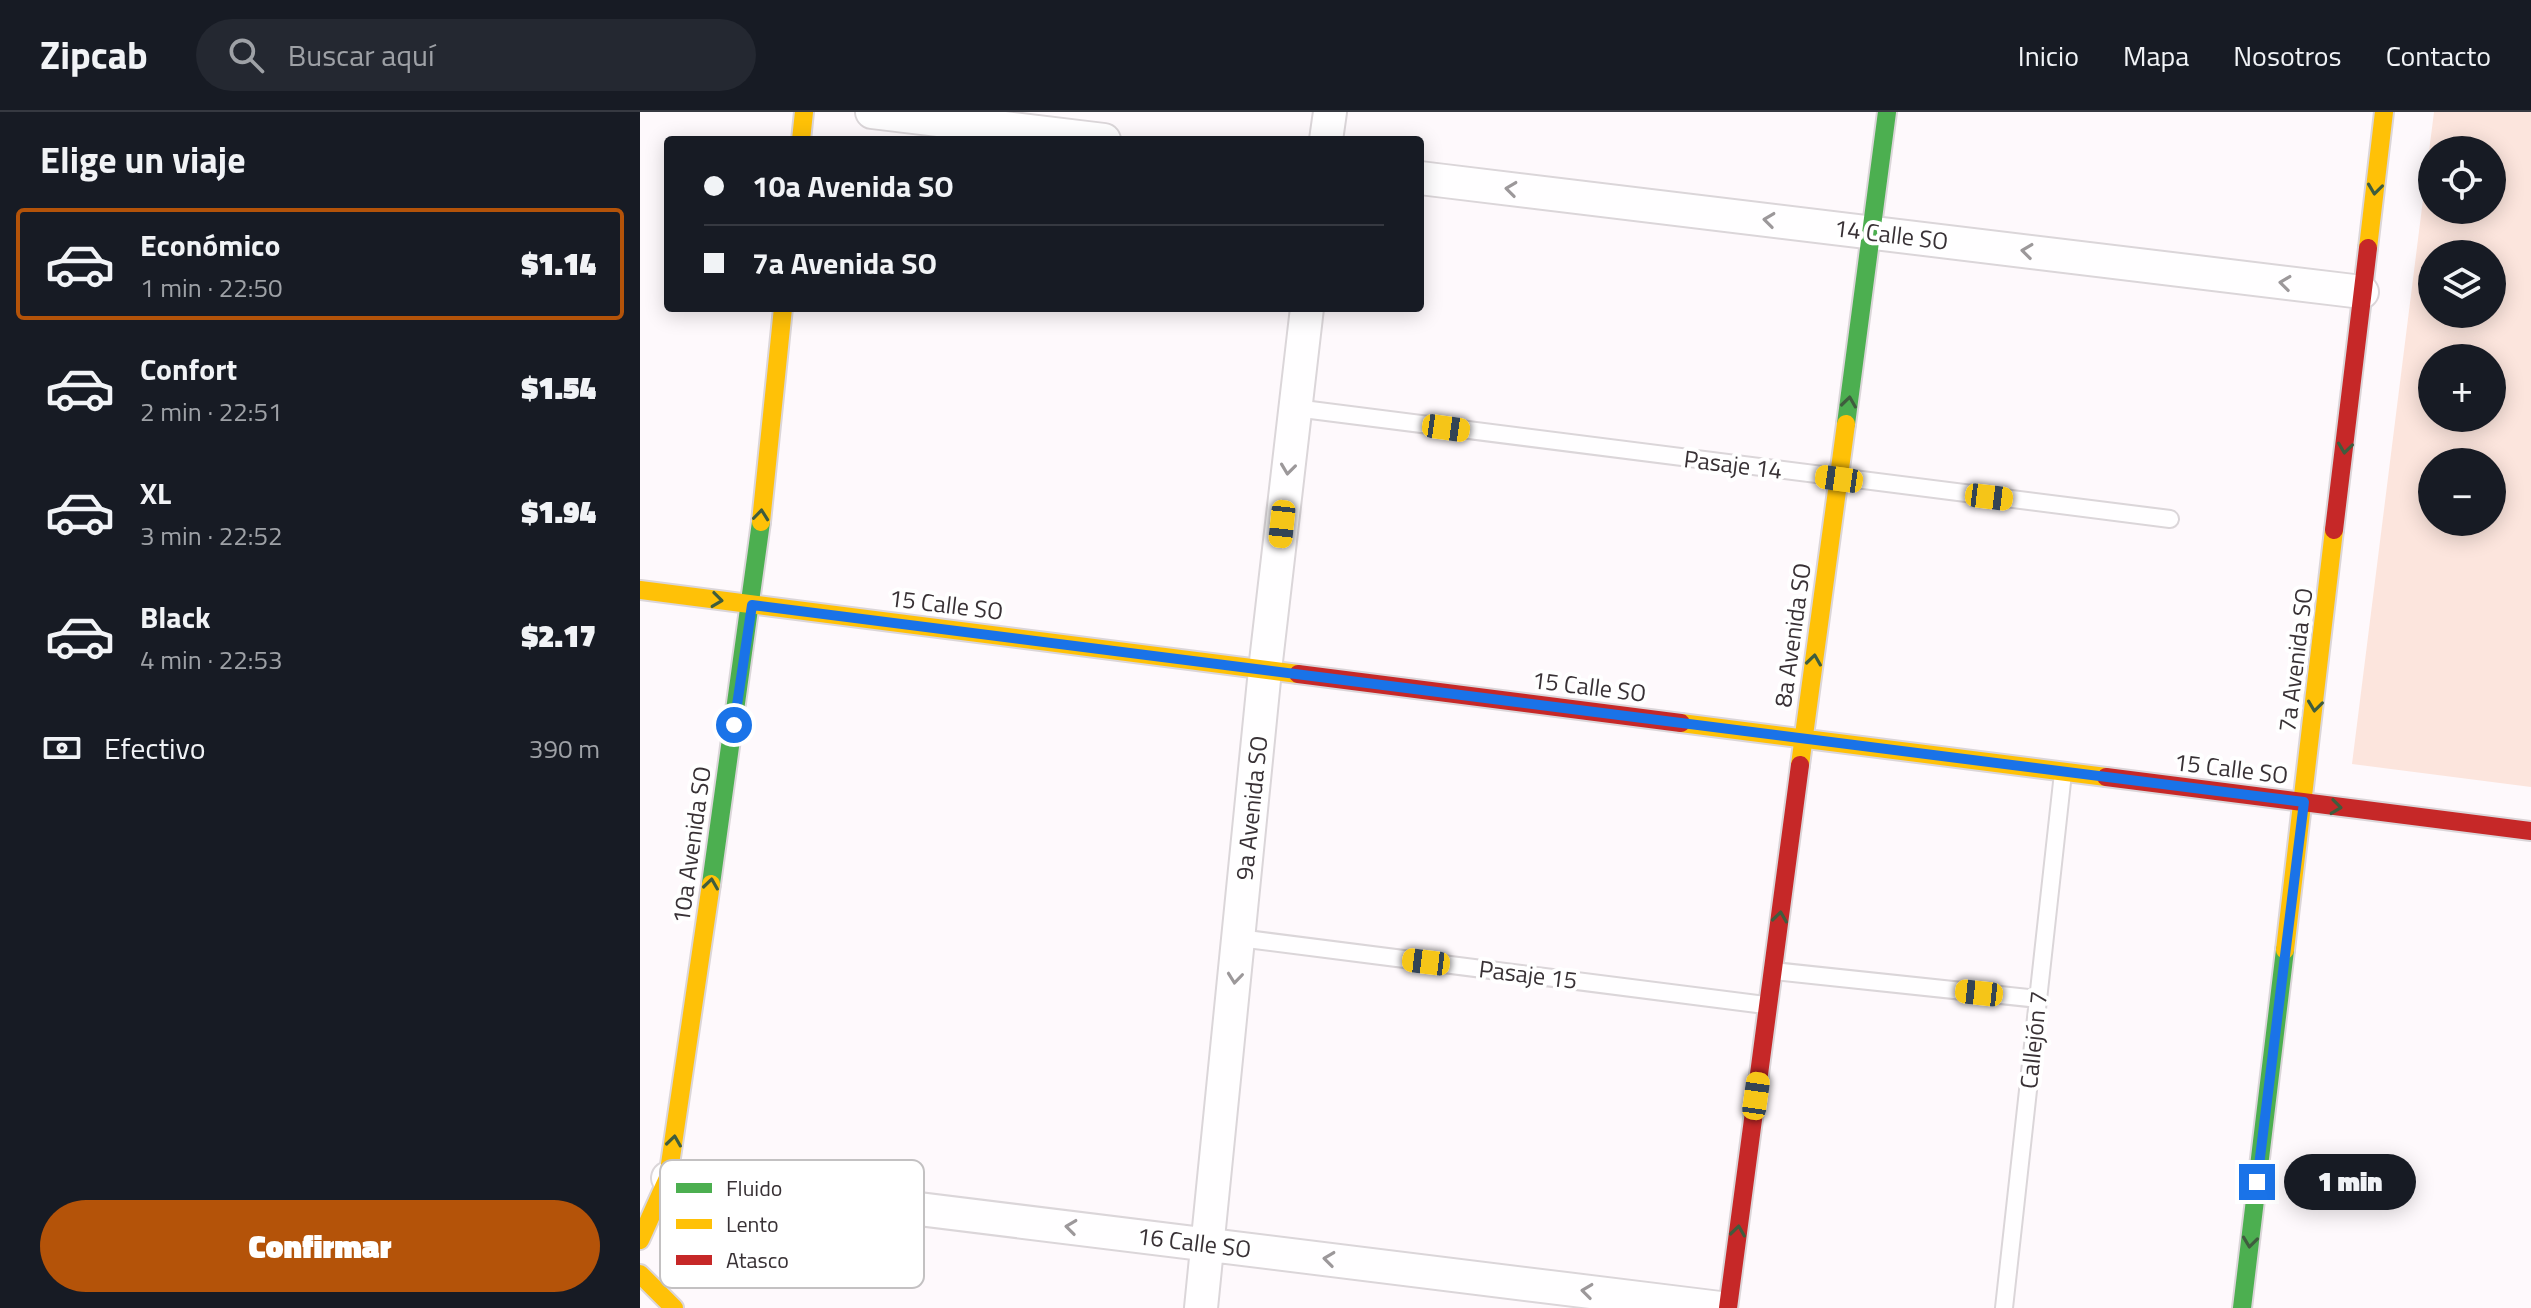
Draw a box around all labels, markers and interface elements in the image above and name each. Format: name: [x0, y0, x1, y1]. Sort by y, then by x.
search box: [196, 19, 756, 91]
text: Zipcab: [40, 26, 148, 84]
text: Buscar aquí: [288, 32, 435, 78]
icon: search: [224, 33, 268, 77]
text: Inicio: [2018, 34, 2079, 77]
text: Mapa: [2123, 34, 2189, 77]
text: Nosotros: [2233, 34, 2342, 77]
text: Contacto: [2386, 34, 2491, 77]
text: Elige un viaje: [40, 132, 246, 187]
map controls: [2418, 136, 2506, 536]
button: locate: [2418, 136, 2506, 224]
text: 10a Avenida SO: [752, 163, 954, 209]
one-way arrow: [1504, 181, 1518, 198]
one-way arrow: [2366, 183, 2383, 196]
street label: 14 Calle SO: [1832, 209, 1950, 259]
one-way arrow: [1762, 212, 1775, 229]
text: Económico: [140, 222, 280, 268]
icon: car: [44, 228, 116, 300]
text: 7a Avenida SO: [752, 240, 937, 286]
button: layers: [2418, 240, 2506, 328]
text: $1.14: [522, 241, 596, 287]
one-way arrow: [2020, 243, 2033, 260]
text: 1 min · 22:50: [140, 268, 283, 307]
one-way arrow: [2278, 274, 2291, 291]
button: +: [2418, 344, 2506, 432]
text: Confort: [140, 346, 237, 392]
icon: car: [44, 352, 116, 424]
text: $1.54: [522, 365, 596, 411]
text: 2 min · 22:51: [140, 392, 283, 431]
one-way arrow: [1840, 395, 1857, 409]
car: [1421, 413, 1471, 443]
street label: Pasaje 14: [1682, 440, 1784, 488]
one-way arrow: [2336, 442, 2353, 455]
button: −: [2418, 448, 2506, 536]
one-way arrow: [1280, 462, 1297, 476]
car: [1814, 464, 1864, 494]
text: XL: [140, 470, 171, 516]
icon: car: [44, 476, 116, 548]
car: [1964, 482, 2014, 512]
text: $1.94: [522, 489, 596, 535]
car: [1268, 499, 1296, 549]
one-way arrow: [753, 508, 770, 521]
text: 3 min · 22:52: [140, 516, 283, 555]
street label: 8a Avenida SO: [1764, 561, 1820, 709]
street label: 15 Calle SO: [887, 579, 1005, 629]
street label: 7a Avenida SO: [2268, 586, 2322, 734]
one-way arrow: [710, 591, 724, 608]
text: Black: [140, 594, 211, 640]
icon: car: [44, 600, 116, 672]
text: $2.17: [522, 613, 596, 659]
text: 4 min · 22:53: [140, 640, 283, 679]
one-way arrow: [1806, 653, 1823, 666]
street label: 15 Calle SO: [1530, 661, 1648, 711]
one-way arrow: [2306, 700, 2323, 713]
route start: [716, 707, 752, 743]
text: Efectivo: [104, 725, 206, 771]
icon: cash: [40, 726, 84, 770]
text: 390 m: [529, 729, 600, 768]
street label: 9a Avenida SO: [1226, 734, 1276, 882]
street label: 15 Calle SO: [2172, 743, 2290, 793]
street label: 10a Avenida SO: [662, 764, 720, 926]
one-way arrow: [2330, 798, 2343, 815]
one-way arrow: [702, 877, 719, 890]
one-way arrow: [1771, 911, 1788, 924]
car: [1401, 947, 1451, 977]
street label: Pasaje 15: [1477, 950, 1579, 998]
one-way arrow: [1227, 972, 1244, 985]
car: [1954, 979, 2004, 1007]
street label: Callejón 7: [2010, 989, 2056, 1090]
car: [1741, 1071, 1771, 1121]
one-way arrow: [665, 1134, 682, 1148]
callout: 1 min: [2285, 1154, 2417, 1210]
legend: [660, 1160, 924, 1288]
text: 1 min: [2318, 1162, 2382, 1201]
route end: [2239, 1164, 2275, 1200]
text: Fluido: [726, 1171, 782, 1205]
button: Confirmar: [40, 1200, 600, 1292]
text: Lento: [726, 1207, 779, 1241]
street label: 16 Calle SO: [1135, 1217, 1253, 1267]
one-way arrow: [1064, 1219, 1077, 1236]
one-way arrow: [1730, 1224, 1747, 1237]
one-way arrow: [2242, 1235, 2259, 1249]
text: Atasco: [726, 1243, 789, 1277]
one-way arrow: [1322, 1251, 1335, 1268]
one-way arrow: [1580, 1283, 1593, 1300]

